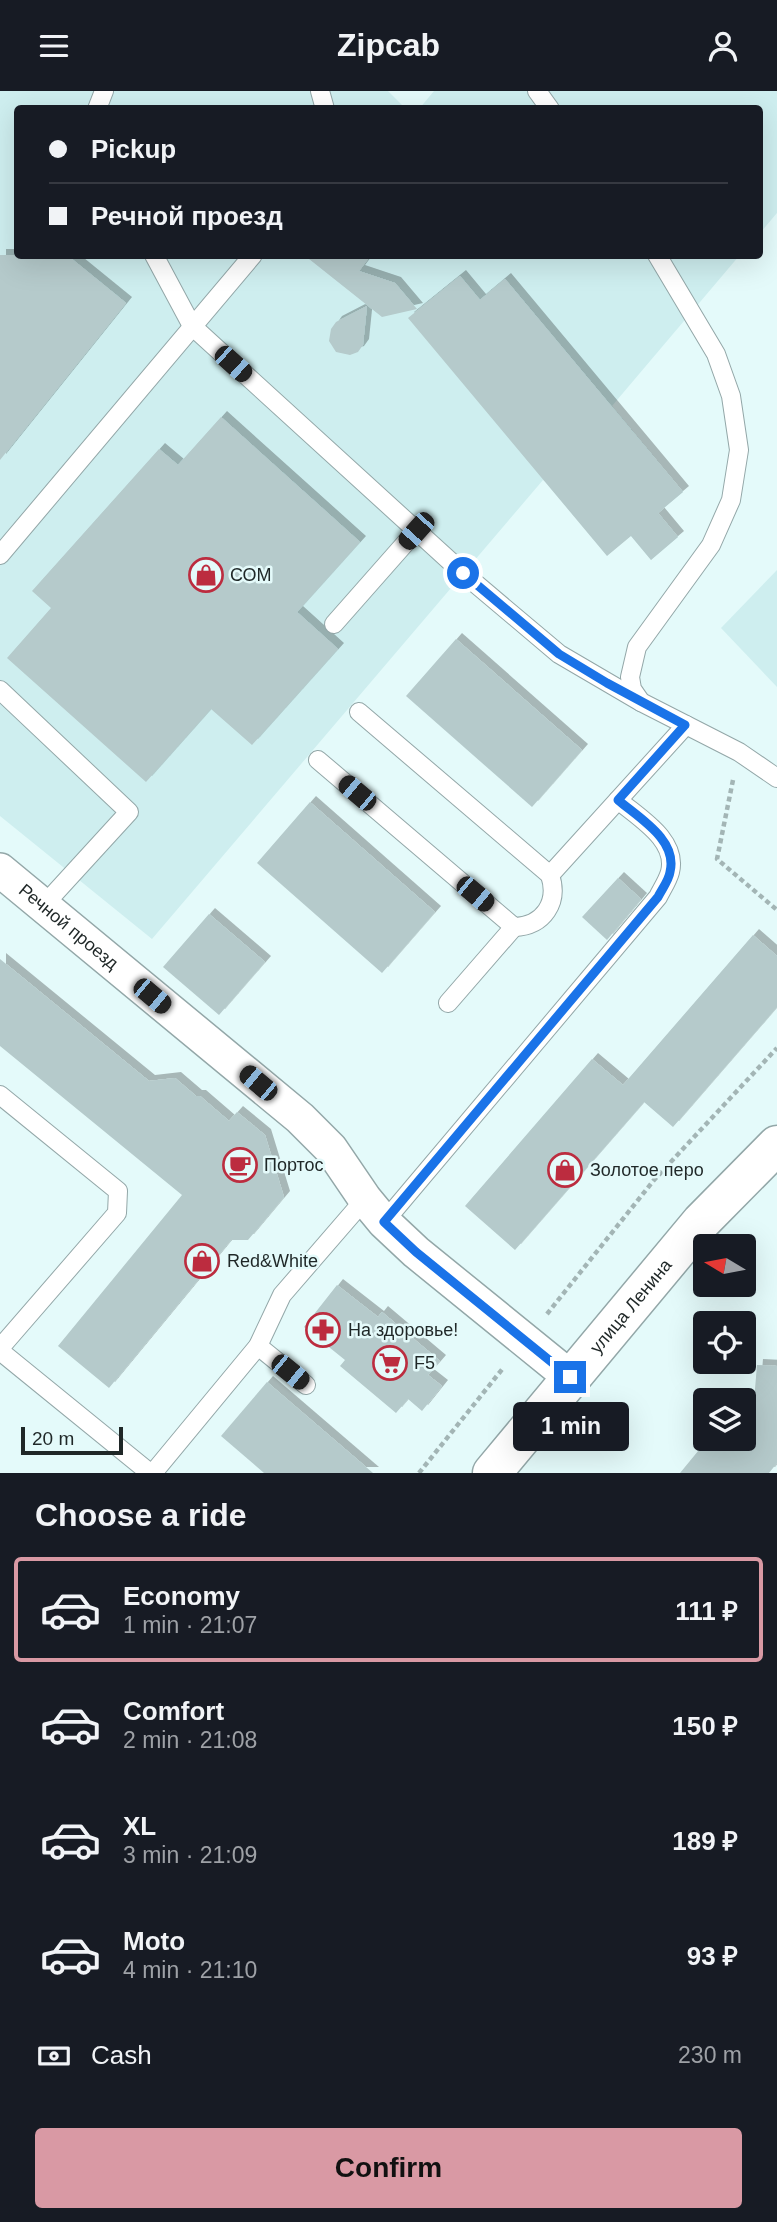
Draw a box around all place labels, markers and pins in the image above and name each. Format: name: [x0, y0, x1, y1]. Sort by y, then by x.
shop icon: СОМ: [187, 556, 225, 594]
place label: СОМ: [230, 565, 272, 585]
cafe icon: Портос: [221, 1146, 259, 1184]
shop icon: Золотое перо: [546, 1151, 584, 1189]
place label: Портос: [264, 1155, 324, 1175]
place label: Золотое перо: [590, 1160, 704, 1180]
shop icon: Red&White: [183, 1242, 221, 1280]
place label: Red&White: [227, 1251, 318, 1271]
pharmacy icon: На здоровье!: [304, 1311, 342, 1349]
place label: На здоровье!: [348, 1320, 458, 1340]
supermarket icon: F5: [371, 1344, 409, 1382]
place label: F5: [414, 1353, 435, 1373]

